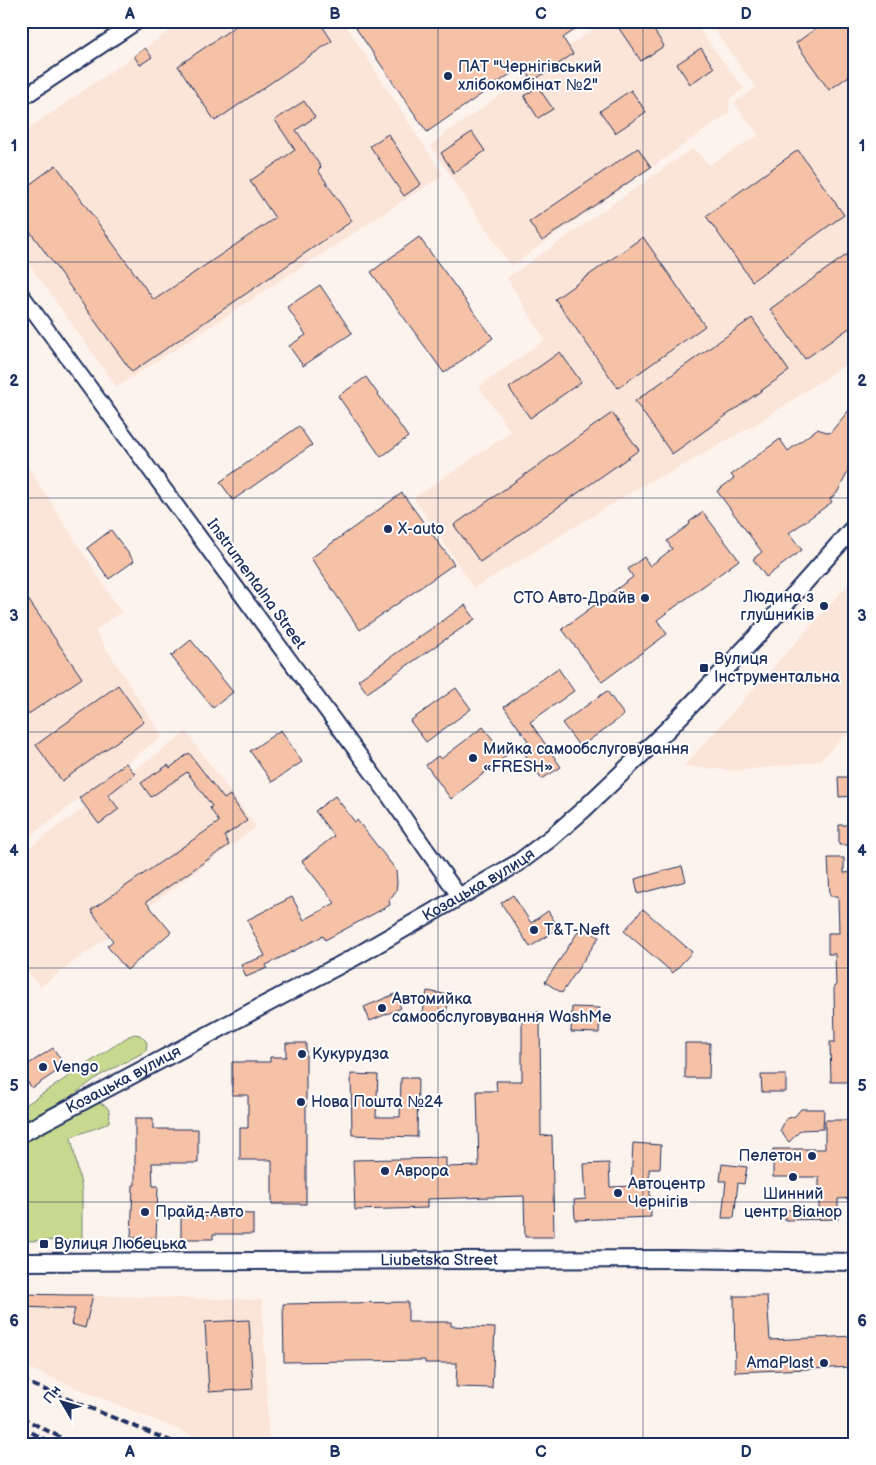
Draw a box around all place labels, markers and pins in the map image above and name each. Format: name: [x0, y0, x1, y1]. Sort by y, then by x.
place label: ПАТ "Чернігівський хлібокомбінат №2": [458, 58, 602, 95]
marker: ПАТ "Чернігівський хлібокомбінат №2": [442, 70, 454, 82]
place label: X-auto: [397, 520, 444, 539]
marker: X-auto: [382, 523, 394, 535]
place label: Людина з глушників: [740, 588, 815, 625]
place label: СТО Авто-Драйв: [513, 589, 636, 608]
marker: СТО Авто-Драйв: [639, 592, 651, 604]
marker: Людина з глушників: [818, 600, 830, 612]
place label: Вулиця Інструментальна: [714, 650, 840, 687]
marker: Вулиця Інструментальна: [698, 662, 710, 674]
place label: Мийка самообслуговування «FRESH»: [483, 740, 689, 777]
marker: Мийка самообслуговування «FRESH»: [467, 752, 479, 764]
place label: T&T-Neft: [544, 921, 610, 940]
marker: T&T-Neft: [528, 924, 540, 936]
place label: Автомийка самообслуговування WashMe: [391, 990, 612, 1027]
marker: Автомийка самообслуговування WashMe: [376, 1002, 388, 1014]
place label: Кукурудза: [312, 1045, 389, 1064]
marker: Кукурудза: [296, 1048, 308, 1060]
place label: Vengo: [53, 1058, 99, 1077]
marker: Vengo: [37, 1061, 49, 1073]
place label: Нова Пошта №24: [311, 1093, 443, 1112]
marker: Нова Пошта №24: [295, 1096, 307, 1108]
place label: Пелетон: [739, 1147, 802, 1166]
marker: Пелетон: [806, 1150, 818, 1162]
place label: Аврора: [394, 1162, 449, 1181]
marker: Аврора: [379, 1165, 391, 1177]
marker: Шинний центр Віанор: [787, 1171, 799, 1183]
place label: Автоцентр Чернігів: [627, 1175, 705, 1212]
place label: Шинний центр Віанор: [744, 1185, 842, 1222]
marker: Автоцентр Чернігів: [612, 1187, 624, 1199]
place label: Прайд-Авто: [155, 1203, 244, 1222]
marker: Прайд-Авто: [139, 1206, 151, 1218]
place label: Вулиця Любецька: [54, 1235, 188, 1254]
marker: Вулиця Любецька: [38, 1238, 50, 1250]
place label: AmaPlast: [747, 1354, 814, 1373]
marker: AmaPlast: [818, 1357, 830, 1369]

